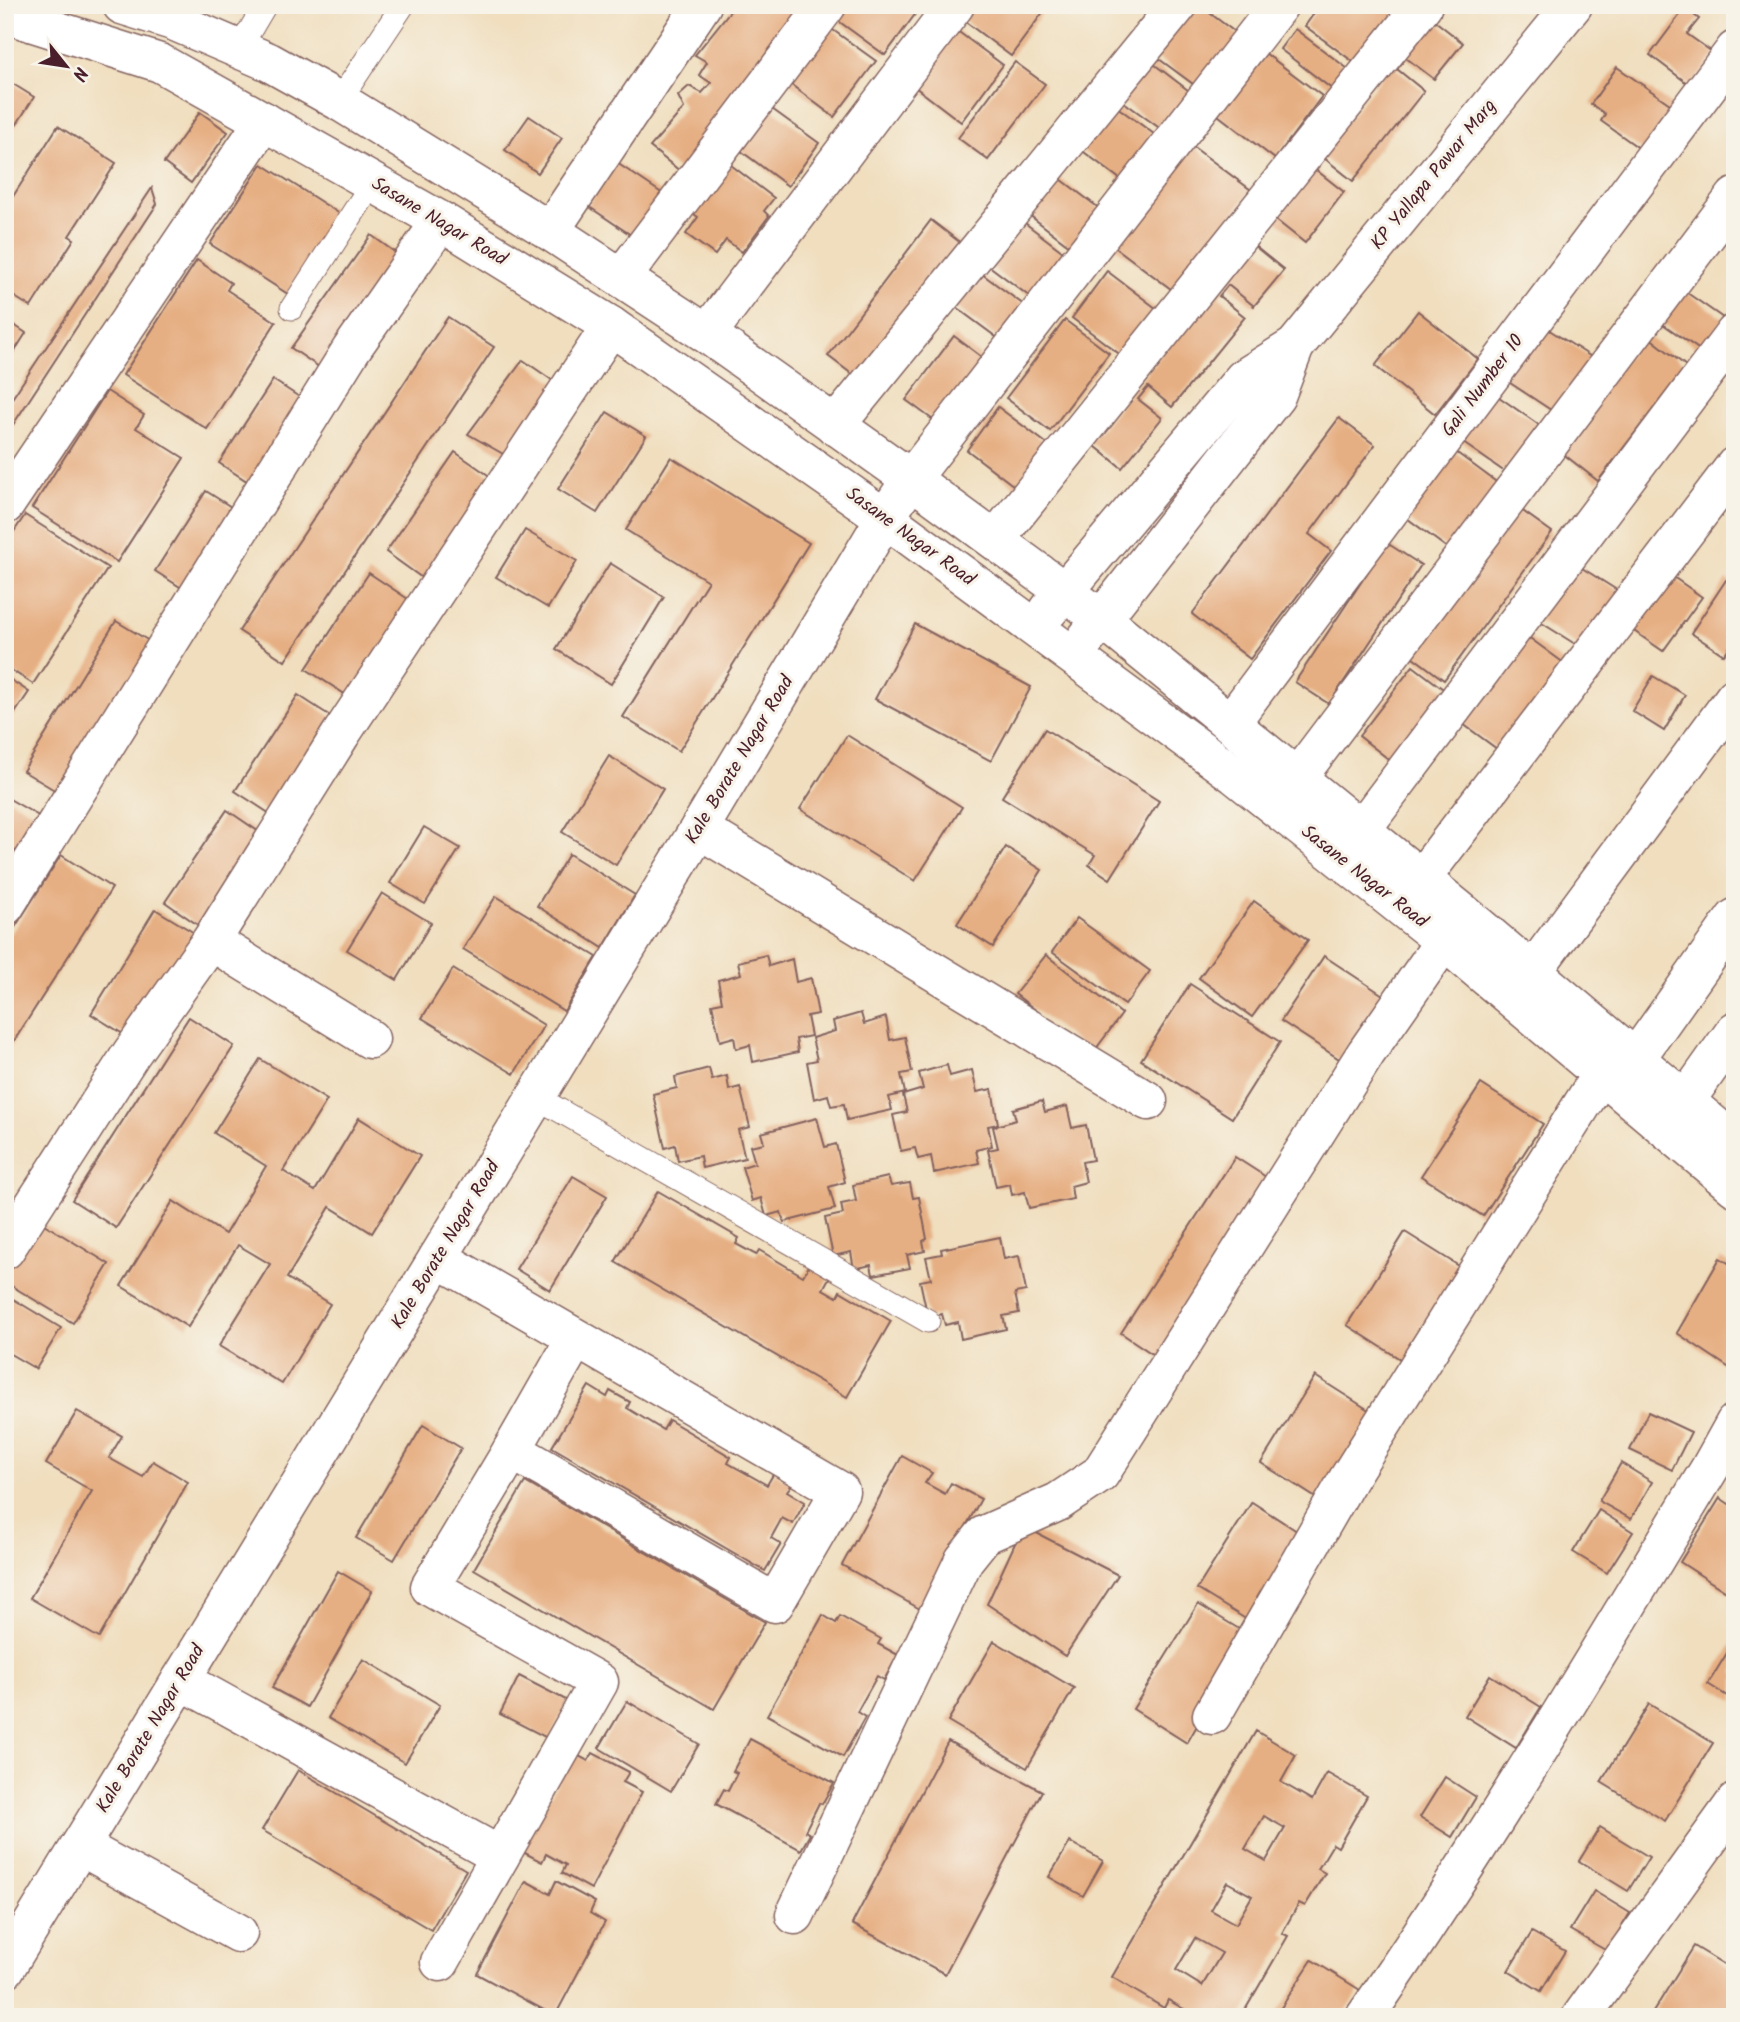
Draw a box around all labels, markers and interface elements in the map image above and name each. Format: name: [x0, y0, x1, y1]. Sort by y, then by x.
north arrow: [32, 32, 102, 102]
text: N: [63, 61, 95, 86]
street label: KP Yallapa Pawar Marg: [1364, 93, 1504, 257]
street label: Sasane Nagar Road: [365, 169, 513, 275]
street label: Gali Number 10: [1434, 328, 1532, 444]
street label: Sasane Nagar Road: [839, 480, 982, 595]
street label: Kale Borate Nagar Road: [678, 670, 803, 850]
street label: Sasane Nagar Road: [1294, 818, 1434, 937]
street label: Kale Borate Nagar Road: [384, 1155, 509, 1335]
street label: Kale Borate Nagar Road: [89, 1639, 214, 1819]

